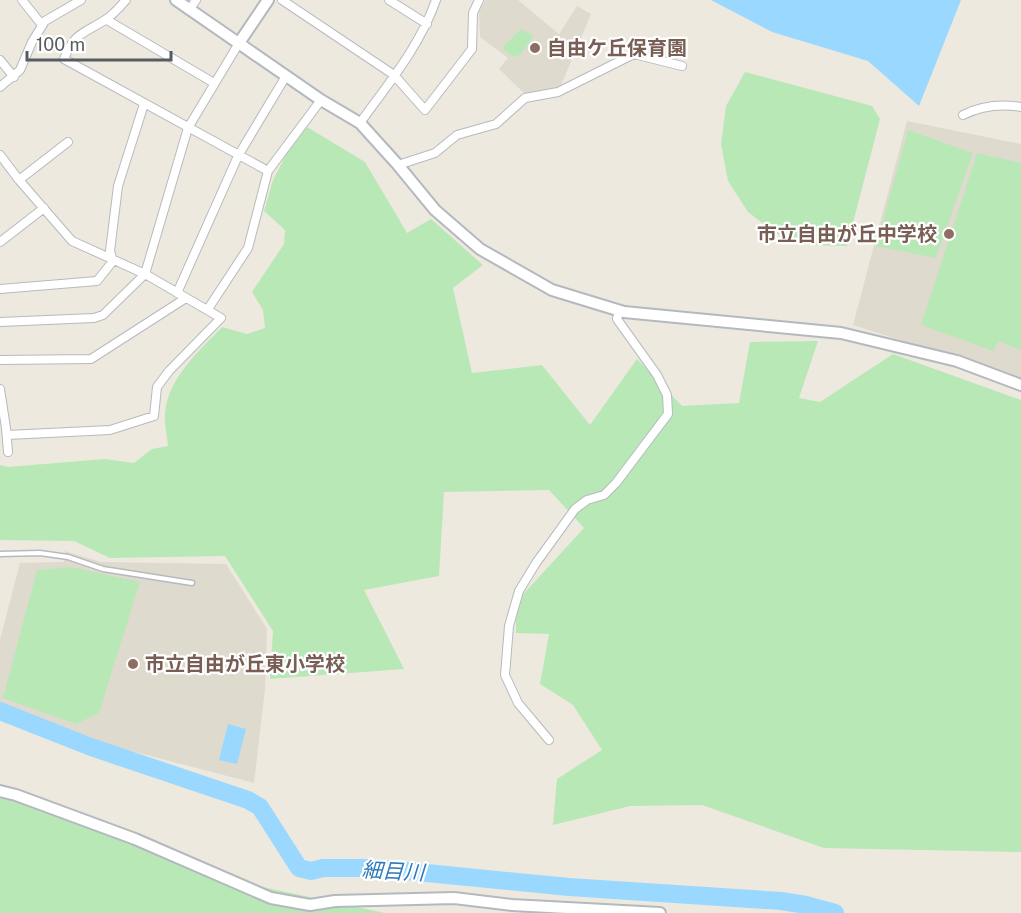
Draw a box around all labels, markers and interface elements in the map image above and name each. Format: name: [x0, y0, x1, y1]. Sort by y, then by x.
scale bar: [27, 24, 171, 62]
text: 100 m: [36, 34, 85, 55]
place label: 自由ケ丘保育園: [547, 36, 687, 60]
marker: 自由ケ丘保育園: [528, 41, 542, 55]
place label: 市立自由が丘中学校: [757, 222, 937, 246]
marker: 市立自由が丘中学校: [942, 227, 956, 241]
place label: 市立自由が丘東小学校: [145, 652, 345, 676]
marker: 市立自由が丘東小学校: [126, 657, 140, 671]
water label: 細目川: [361, 857, 427, 885]

